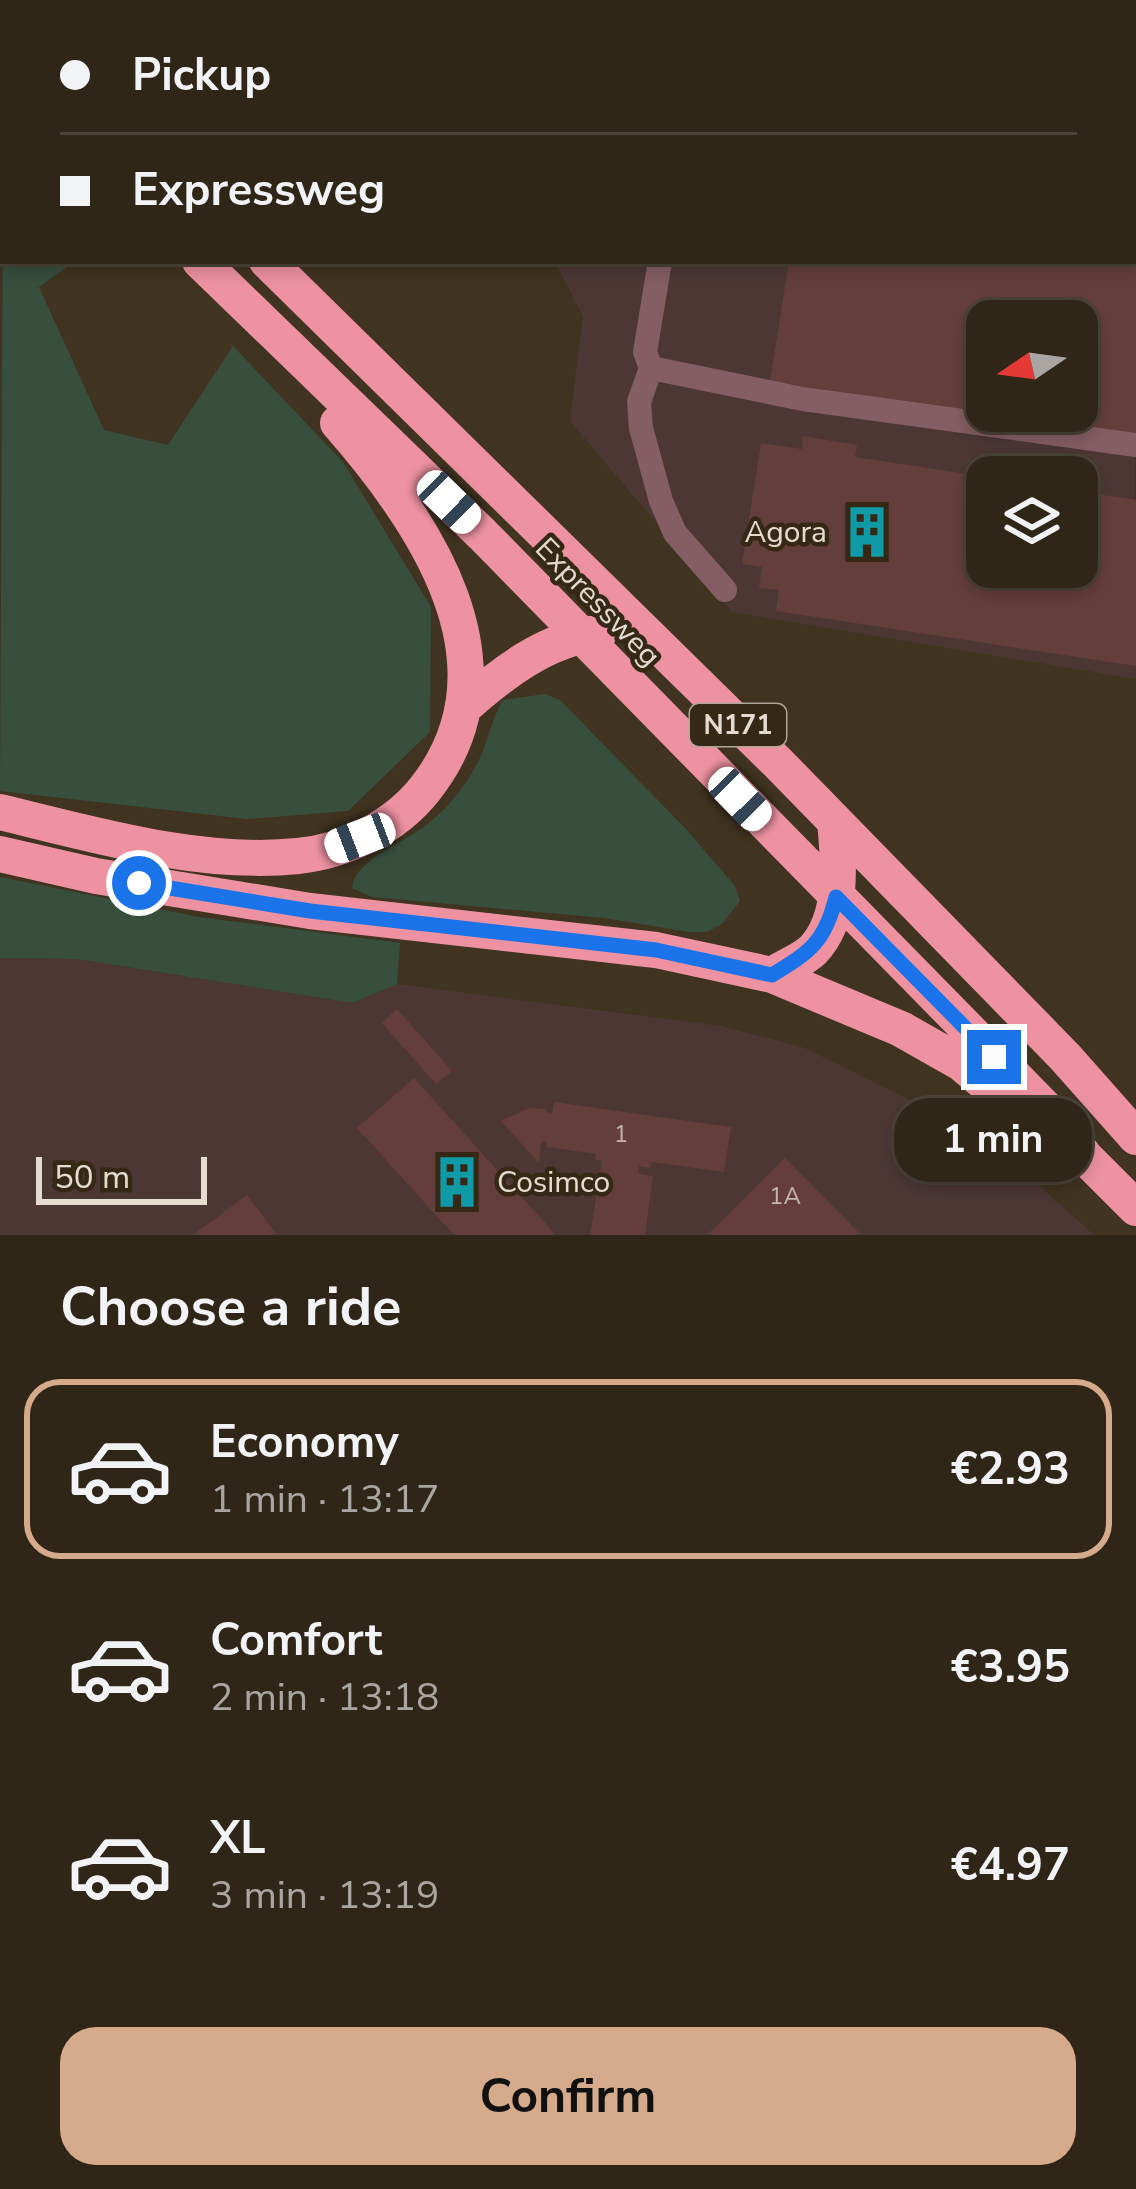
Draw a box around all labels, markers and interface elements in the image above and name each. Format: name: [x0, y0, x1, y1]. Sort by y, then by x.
text: Pickup: [132, 45, 271, 106]
text: Expressweg: [132, 160, 385, 221]
north arrow: [966, 300, 1098, 432]
map controls: [966, 300, 1098, 588]
button: layers: [966, 456, 1098, 588]
car: [411, 464, 487, 540]
building icon: Agora: [838, 503, 896, 561]
place label: Agora: [745, 512, 827, 553]
street label: Expressweg: [526, 529, 669, 676]
road number: N171: [690, 704, 786, 746]
car: [702, 761, 778, 837]
car: [320, 808, 400, 868]
route start: [112, 856, 166, 910]
route end: [967, 1030, 1021, 1084]
callout: 1 min: [895, 1099, 1093, 1183]
text: 1 min: [943, 1113, 1043, 1166]
house number: 1: [614, 1118, 628, 1150]
scale bar: [36, 1151, 207, 1204]
building icon: Cosimco: [428, 1153, 486, 1211]
text: 50 m: [54, 1155, 130, 1200]
place label: Cosimco: [497, 1162, 610, 1203]
house number: 1A: [769, 1180, 801, 1212]
text: Choose a ride: [60, 1270, 401, 1344]
text: Economy: [210, 1412, 399, 1473]
icon: car: [66, 1415, 174, 1523]
text: €2.93: [951, 1439, 1070, 1500]
text: 1 min · 13:17: [210, 1473, 439, 1526]
text: Comfort: [210, 1610, 382, 1671]
icon: car: [66, 1613, 174, 1721]
text: €3.95: [951, 1637, 1070, 1698]
text: 2 min · 13:18: [210, 1671, 439, 1724]
text: XL: [210, 1808, 266, 1869]
icon: car: [66, 1811, 174, 1919]
text: €4.97: [951, 1835, 1070, 1896]
text: 3 min · 13:19: [210, 1869, 439, 1922]
button: Confirm: [60, 2027, 1076, 2165]

